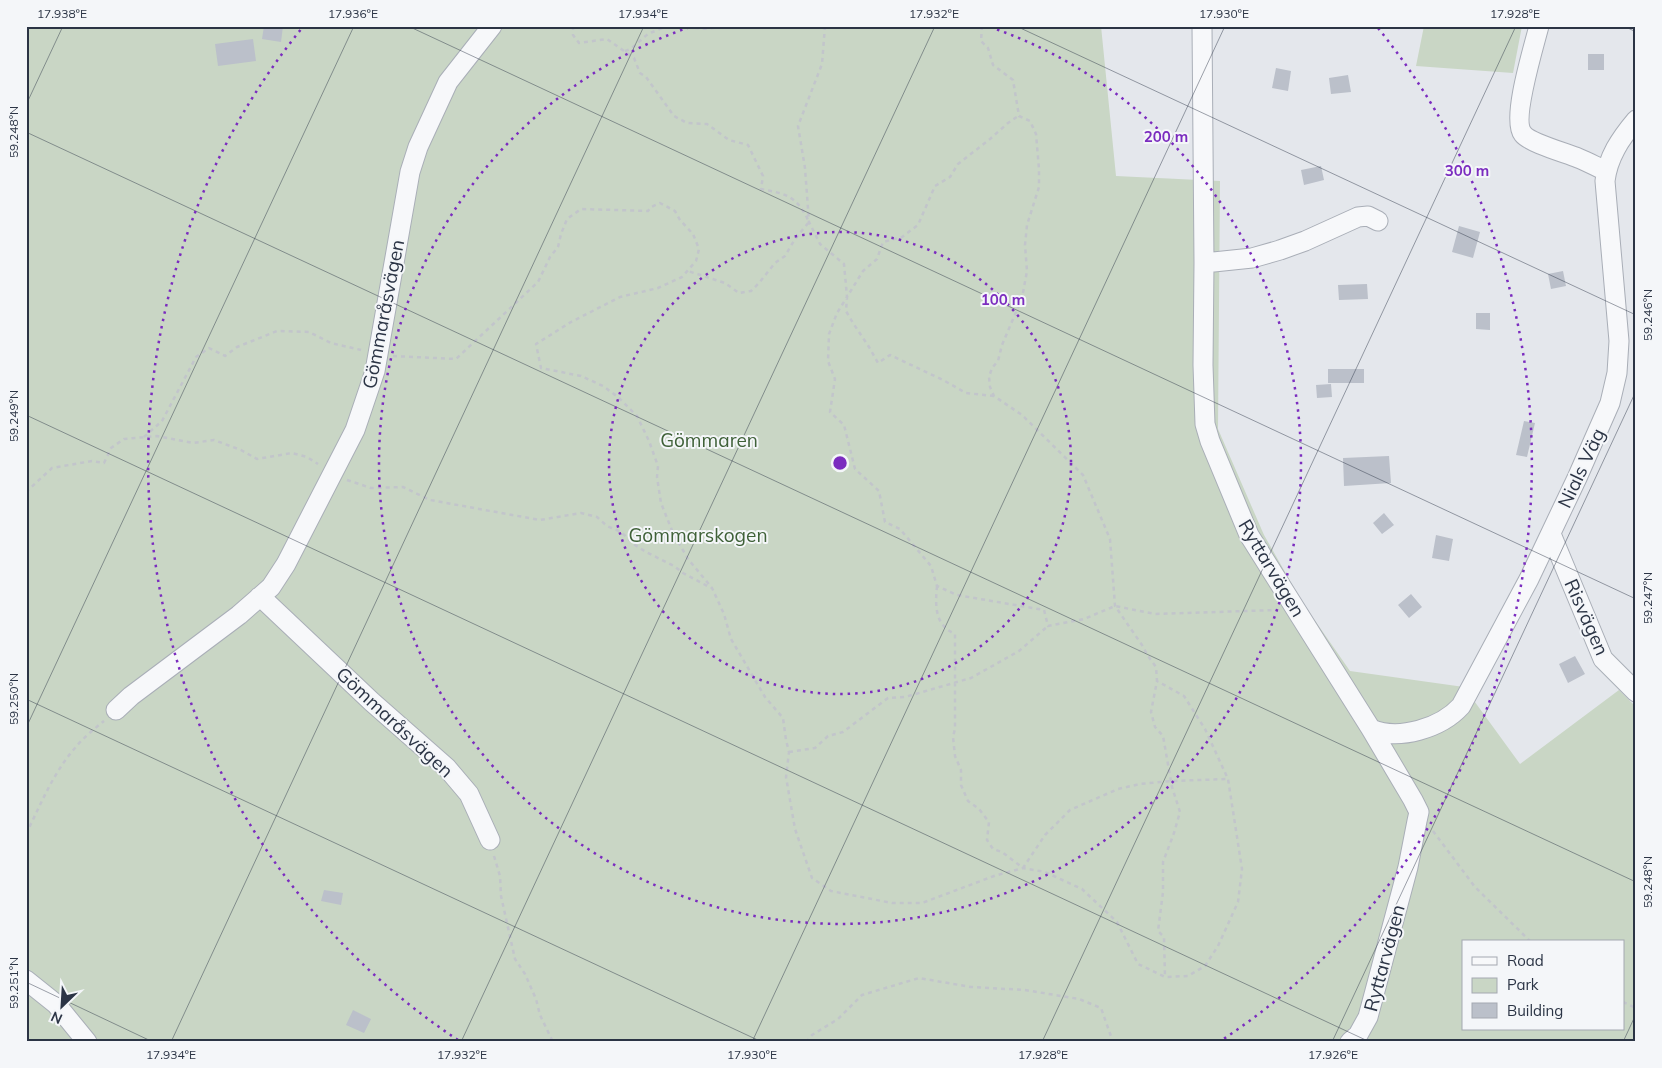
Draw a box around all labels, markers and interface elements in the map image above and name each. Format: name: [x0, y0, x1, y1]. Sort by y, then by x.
text: 17.938°E: [37, 6, 87, 21]
text: 17.936°E: [328, 6, 378, 21]
text: 17.934°E: [618, 6, 668, 21]
text: 17.932°E: [909, 6, 959, 21]
text: 17.930°E: [1199, 6, 1249, 21]
text: 17.928°E: [1490, 6, 1540, 21]
text: 59.248°N: [6, 106, 21, 158]
text: 200 m: [1144, 127, 1188, 146]
text: 300 m: [1445, 161, 1489, 180]
street label: Gömmaråsvägen: [357, 237, 409, 391]
text: 59.246°N: [1640, 289, 1655, 341]
text: 100 m: [981, 290, 1025, 309]
text: 59.249°N: [6, 390, 21, 442]
street label: Nials Väg: [1552, 424, 1610, 512]
park label: Gömmaren: [660, 428, 758, 452]
centre of rings: [831, 454, 849, 472]
street label: Ryttarvägen: [1233, 515, 1311, 621]
park label: Gömmarskogen: [628, 523, 768, 547]
text: 59.247°N: [1640, 572, 1655, 624]
street label: Risvägen: [1559, 575, 1615, 659]
street label: Gömmaråsvägen: [331, 662, 459, 782]
text: 59.250°N: [6, 673, 21, 725]
text: 59.248°N: [1640, 856, 1655, 908]
street label: Ryttarvägen: [1358, 902, 1410, 1014]
legend: [1462, 940, 1624, 1030]
text: Road: [1507, 951, 1544, 970]
text: 59.251°N: [6, 957, 21, 1009]
text: Park: [1507, 975, 1539, 994]
north arrow: [38, 980, 88, 1030]
text: Building: [1507, 1001, 1563, 1020]
text: N: [48, 1007, 65, 1028]
text: 17.934°E: [146, 1047, 196, 1062]
text: 17.932°E: [437, 1047, 487, 1062]
text: 17.930°E: [727, 1047, 777, 1062]
text: 17.928°E: [1018, 1047, 1068, 1062]
text: 17.926°E: [1308, 1047, 1358, 1062]

